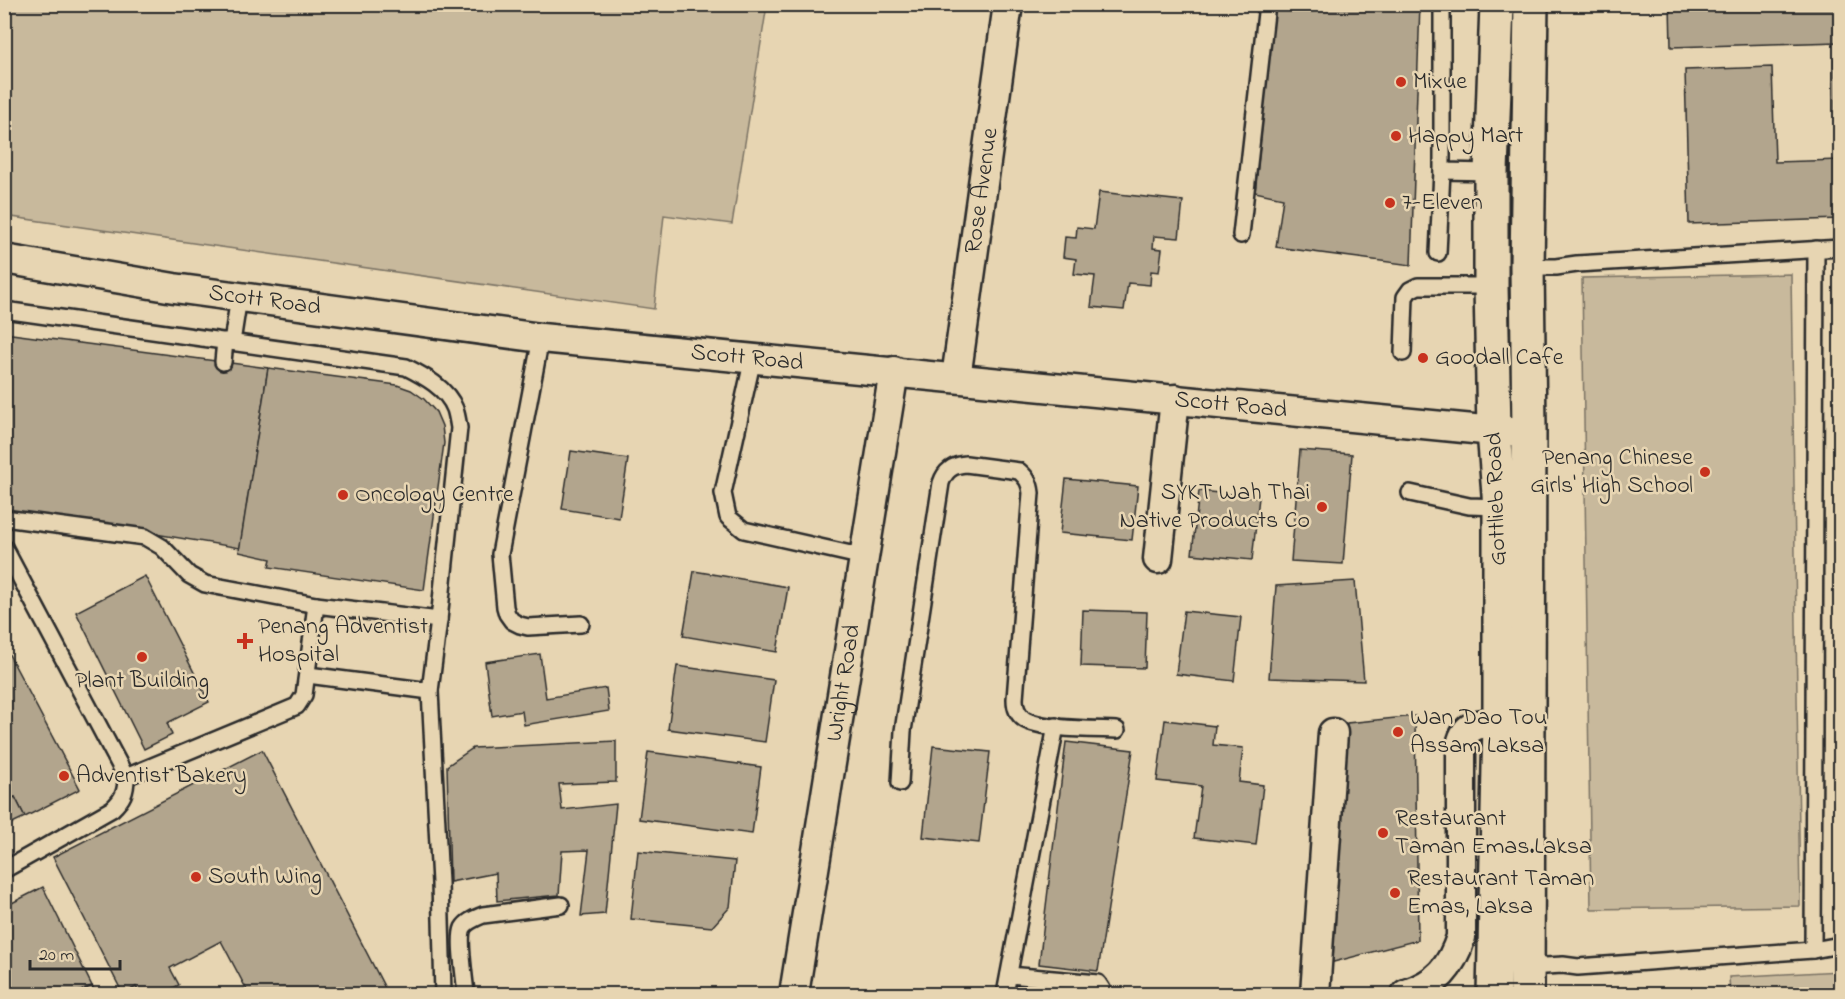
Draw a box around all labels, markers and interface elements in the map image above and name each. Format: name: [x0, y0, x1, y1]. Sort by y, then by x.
place label: Mixue: [1413, 65, 1467, 100]
marker: Mixue: [1394, 75, 1408, 89]
place label: Happy Mart: [1408, 119, 1523, 155]
street label: Rose Avenue: [956, 125, 1008, 256]
marker: Happy Mart: [1389, 129, 1403, 143]
place label: 7-Eleven: [1402, 186, 1483, 221]
marker: 7-Eleven: [1383, 196, 1397, 210]
street label: Scott Road: [206, 275, 324, 325]
street label: Scott Road: [689, 335, 806, 381]
place label: Goodall Cafe: [1435, 341, 1564, 376]
marker: Goodall Cafe: [1416, 351, 1430, 365]
street label: Scott Road: [1173, 382, 1289, 428]
street label: Gottlieb Road: [1477, 431, 1517, 566]
place label: Penang Chinese Girls' High School: [1530, 441, 1693, 504]
marker: Penang Chinese Girls' High School: [1698, 465, 1712, 479]
place label: SYKT Wah Thai Native Products Co: [1120, 476, 1310, 539]
place label: Oncology Centre: [355, 478, 514, 514]
marker: Oncology Centre: [336, 488, 350, 502]
marker: SYKT Wah Thai Native Products Co: [1315, 500, 1329, 514]
place label: Penang Adventist Hospital: [258, 610, 428, 673]
street label: Wright Road: [817, 621, 871, 744]
marker: Penang Adventist Hospital: [236, 632, 254, 650]
marker: Plant Building: [135, 650, 149, 664]
place label: Plant Building: [75, 664, 209, 699]
place label: Wan Dao Tou Assam Laksa: [1410, 701, 1547, 764]
marker: Wan Dao Tou Assam Laksa: [1391, 725, 1405, 739]
place label: Adventist Bakery: [76, 759, 247, 795]
marker: Adventist Bakery: [57, 769, 71, 783]
place label: Restaurant Taman Emas.Laksa: [1395, 802, 1592, 865]
marker: Restaurant Taman Emas.Laksa: [1376, 826, 1390, 840]
place label: South Wing: [208, 860, 322, 895]
place label: Restaurant Taman Emas, Laksa: [1407, 862, 1594, 925]
marker: South Wing: [189, 870, 203, 884]
marker: Restaurant Taman Emas, Laksa: [1388, 886, 1402, 900]
scale bar: [30, 933, 120, 971]
text: 20 m: [39, 943, 74, 969]

